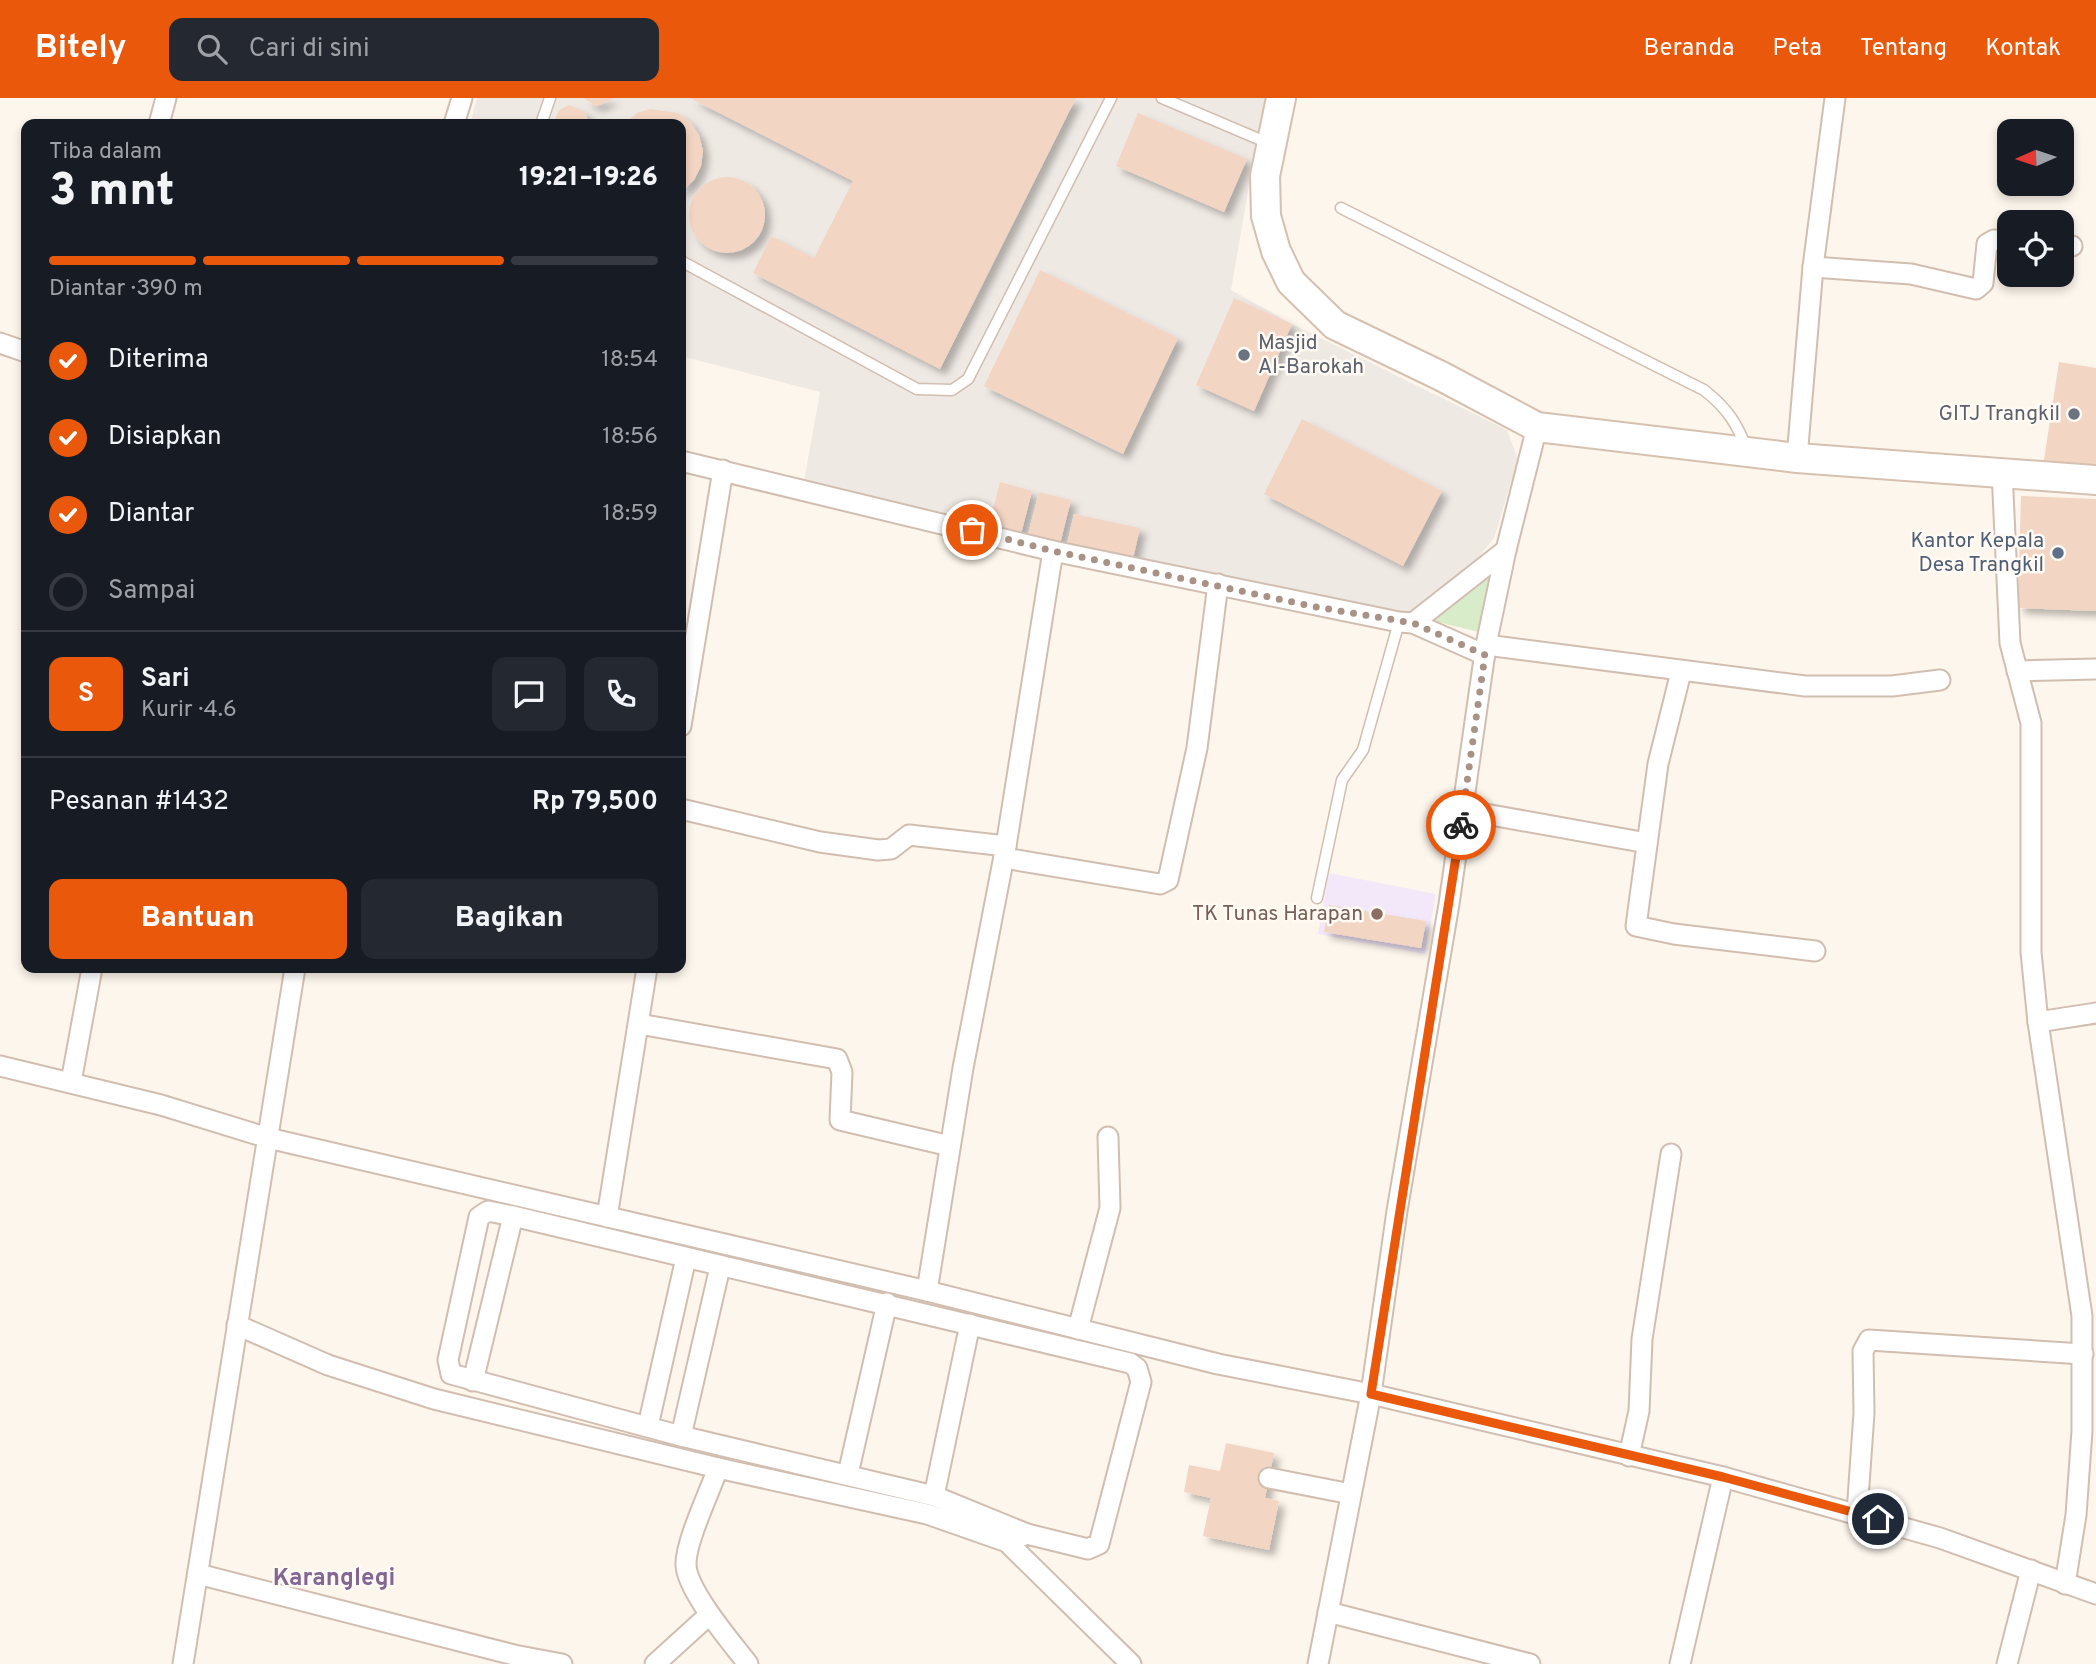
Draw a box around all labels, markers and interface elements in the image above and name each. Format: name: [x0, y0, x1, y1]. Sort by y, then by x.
search box: [169, 18, 659, 81]
text: Bitely: [35, 28, 127, 70]
icon: search: [193, 30, 231, 68]
text: Cari di sini: [249, 33, 370, 66]
text: Beranda: [1644, 34, 1735, 64]
text: Peta: [1773, 34, 1822, 64]
text: Tentang: [1860, 34, 1947, 64]
text: Kontak: [1985, 34, 2061, 64]
north arrow: [1997, 119, 2074, 196]
map controls: [1997, 119, 2074, 287]
text: Tiba dalam: [49, 138, 162, 167]
text: 19:21–19:26: [519, 162, 658, 195]
text: 3 mnt: [49, 163, 174, 222]
button: locate: [1997, 210, 2074, 287]
text: Diantar · 390 m: [49, 275, 203, 304]
place label: Masjid Al-Barokah: [1258, 330, 1364, 381]
icon: check: [49, 342, 87, 380]
text: Diterima: [108, 344, 209, 377]
text: 18:54: [601, 346, 658, 375]
marker: Masjid Al-Barokah: [1236, 347, 1252, 363]
place label: GITJ Trangkil: [1938, 401, 2060, 428]
marker: GITJ Trangkil: [2066, 406, 2082, 422]
icon: check: [49, 419, 87, 457]
text: Disiapkan: [108, 421, 222, 454]
text: 18:56: [602, 423, 658, 452]
icon: check: [49, 496, 87, 534]
text: Diantar: [108, 498, 194, 531]
text: 18:59: [602, 500, 658, 529]
pin: [942, 500, 1002, 560]
icon: bag: [953, 511, 991, 549]
place label: Kantor Kepala Desa Trangkil: [1911, 528, 2044, 579]
marker: Kantor Kepala Desa Trangkil: [2050, 545, 2066, 561]
text: Sampai: [108, 575, 195, 608]
button: chat: [492, 657, 566, 731]
button: phone: [584, 657, 658, 731]
text: Sari: [141, 663, 190, 696]
text: S: [78, 678, 94, 711]
text: Kurir · 4.6: [141, 696, 237, 725]
text: Pesanan #1432: [49, 786, 229, 819]
text: Rp 79,500: [532, 786, 658, 819]
courier: [1426, 790, 1496, 860]
icon: bike: [1442, 806, 1480, 844]
button: Bantuan: [49, 879, 347, 959]
button: Bagikan: [361, 879, 658, 959]
place label: TK Tunas Harapan: [1192, 901, 1363, 928]
marker: TK Tunas Harapan: [1369, 906, 1385, 922]
pin: [1848, 1489, 1908, 1549]
icon: home: [1859, 1500, 1897, 1538]
district label: Karanglegi: [273, 1564, 395, 1594]

